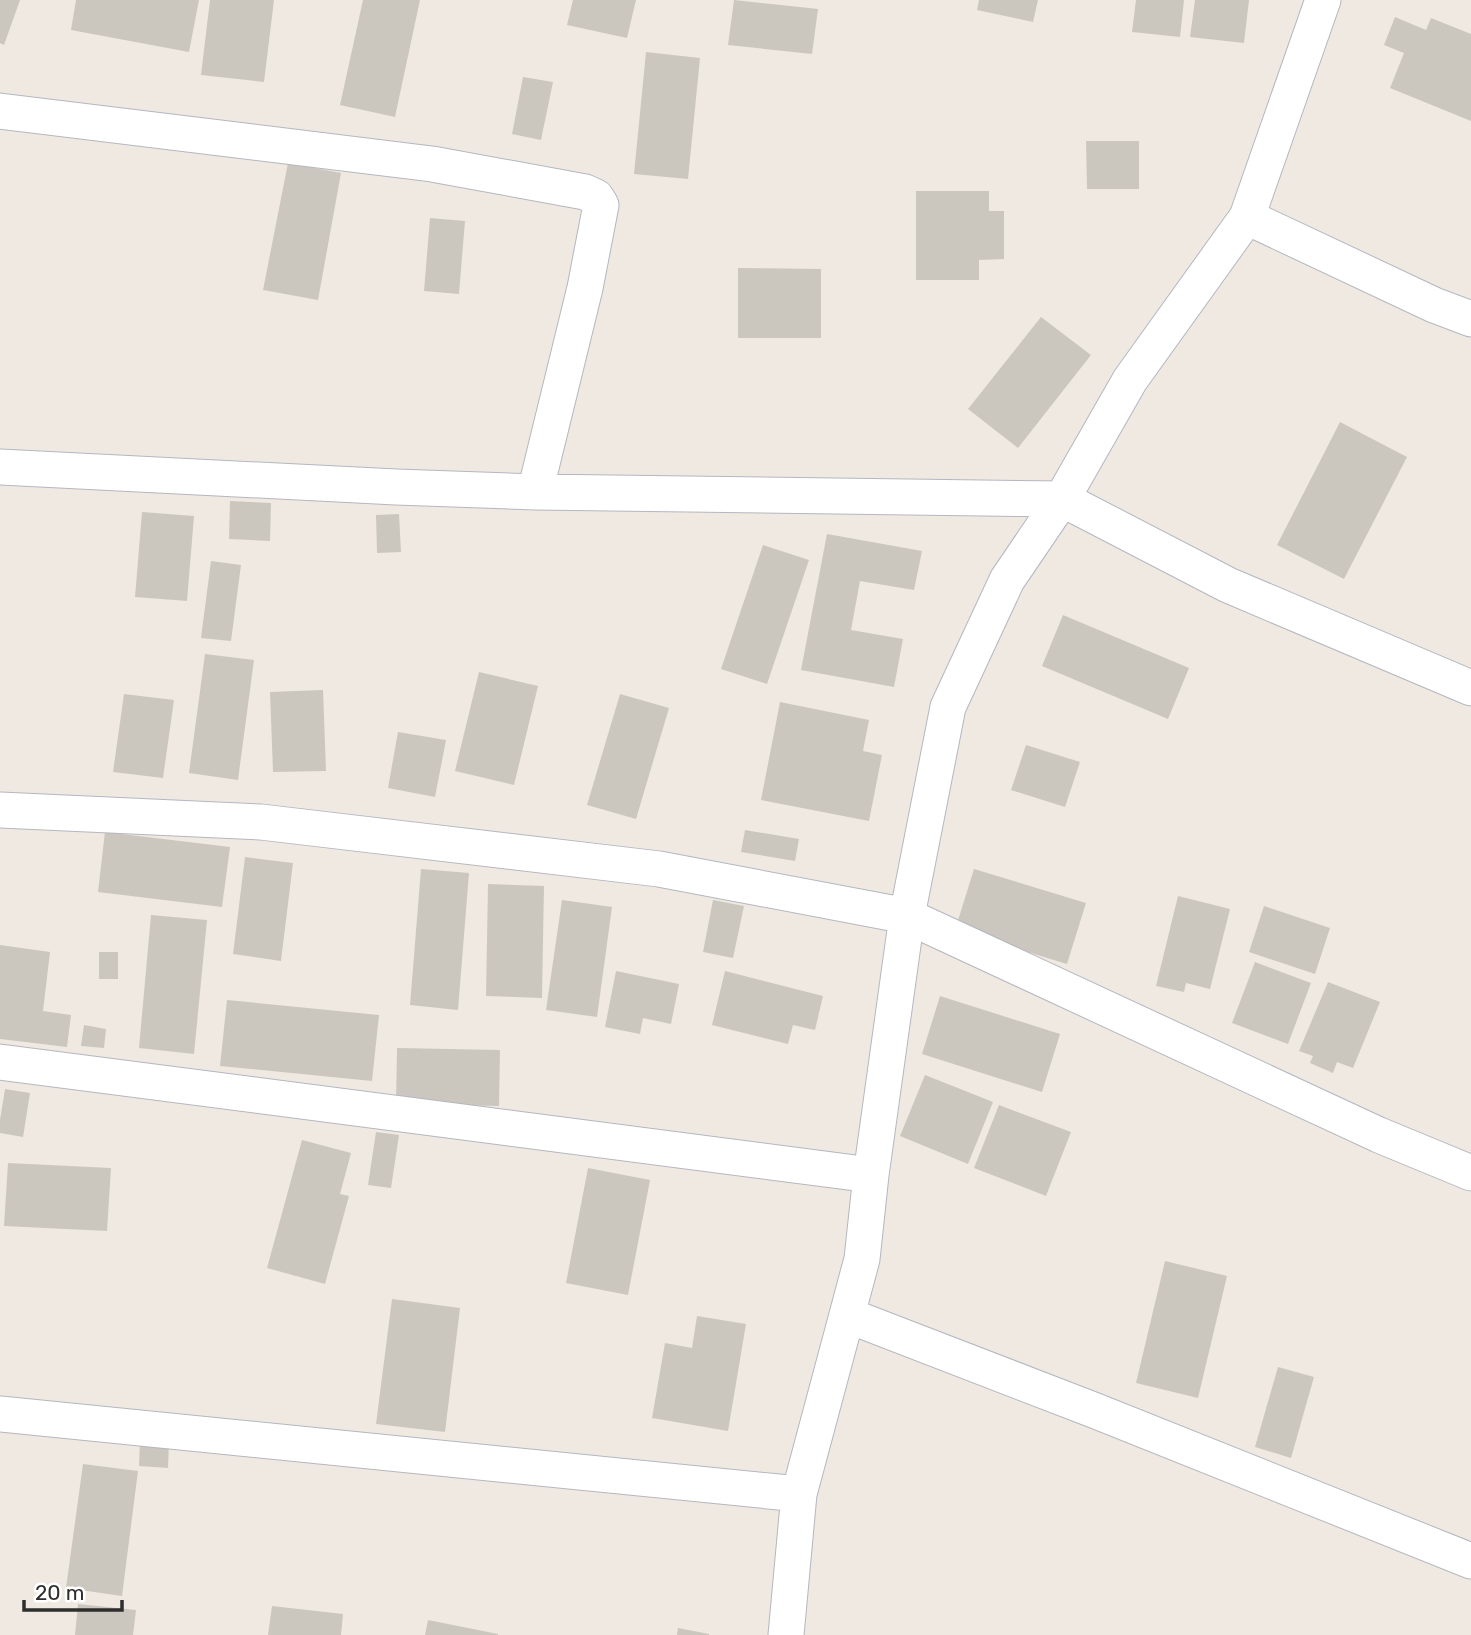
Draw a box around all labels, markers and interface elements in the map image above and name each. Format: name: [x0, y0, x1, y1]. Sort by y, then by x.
scale bar: [24, 1568, 122, 1612]
text: 20 m: [35, 1580, 84, 1605]

